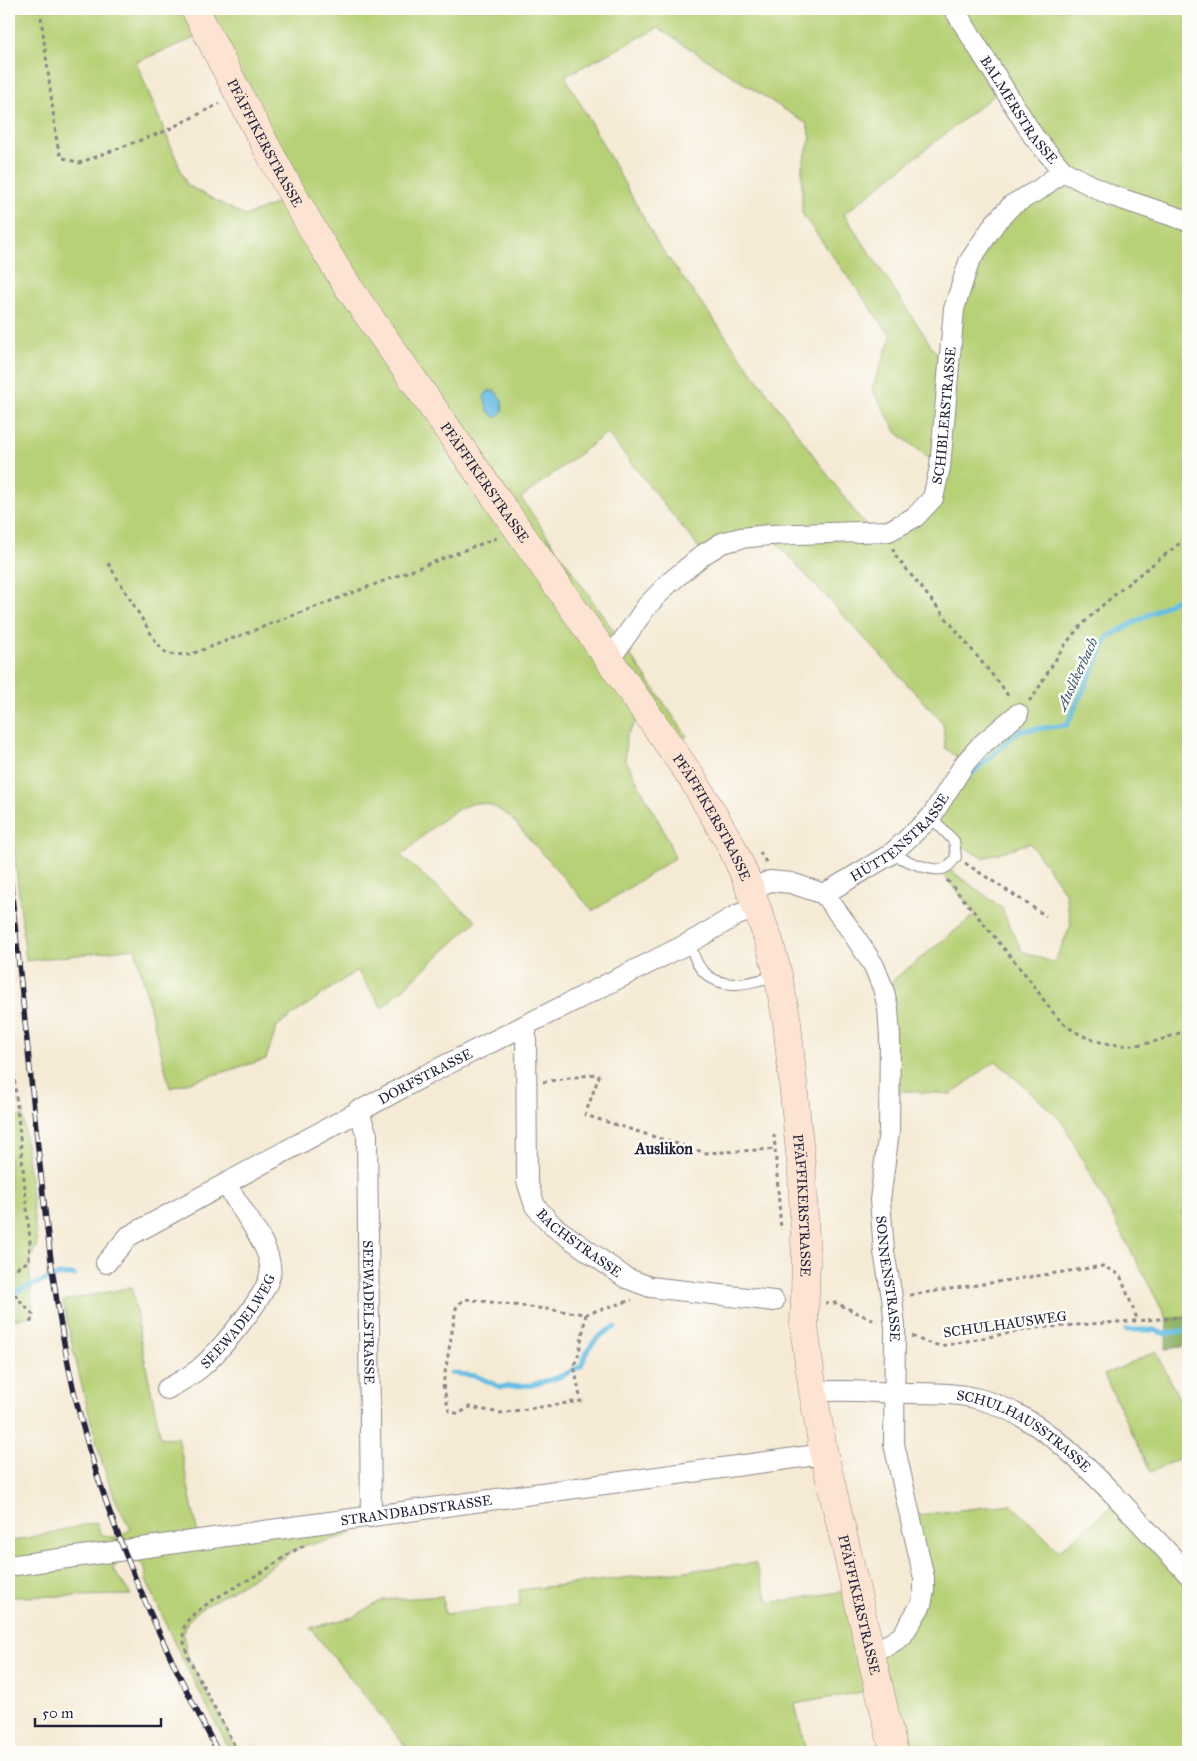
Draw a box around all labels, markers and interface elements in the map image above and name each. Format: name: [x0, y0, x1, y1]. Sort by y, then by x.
street label: BALMERSTRASSE: [976, 53, 1061, 167]
street label: PFÄFFIKERSTRASSE: [223, 76, 306, 210]
street label: SCHIBLERSTRASSE: [928, 346, 960, 486]
street label: PFÄFFIKERSTRASSE: [437, 419, 533, 546]
water label: Auslikerbach: [1051, 634, 1102, 715]
street label: PFÄFFIKERSTRASSE: [669, 751, 754, 883]
street label: HÜTTENSTRASSE: [847, 790, 953, 885]
street label: DORFSTRASSE: [375, 1045, 475, 1108]
street label: PFÄFFIKERSTRASSE: [789, 1133, 814, 1277]
district label: Auslikon: [634, 1139, 693, 1158]
street label: BACHSTRASSE: [532, 1205, 625, 1281]
street label: SONNENSTRASSE: [872, 1215, 903, 1342]
street label: SEEWADELSTRASSE: [359, 1240, 378, 1385]
street label: SEEWADELWEG: [197, 1272, 279, 1372]
street label: SCHULHAUSWEG: [942, 1307, 1068, 1342]
street label: SCHULHAUSSTRASSE: [956, 1387, 1094, 1476]
street label: STRANDBADSTRASSE: [339, 1492, 493, 1529]
street label: PFÄFFIKERSTRASSE: [834, 1533, 884, 1676]
scale bar: [35, 1696, 161, 1728]
text: 50 m: [42, 1704, 74, 1722]

